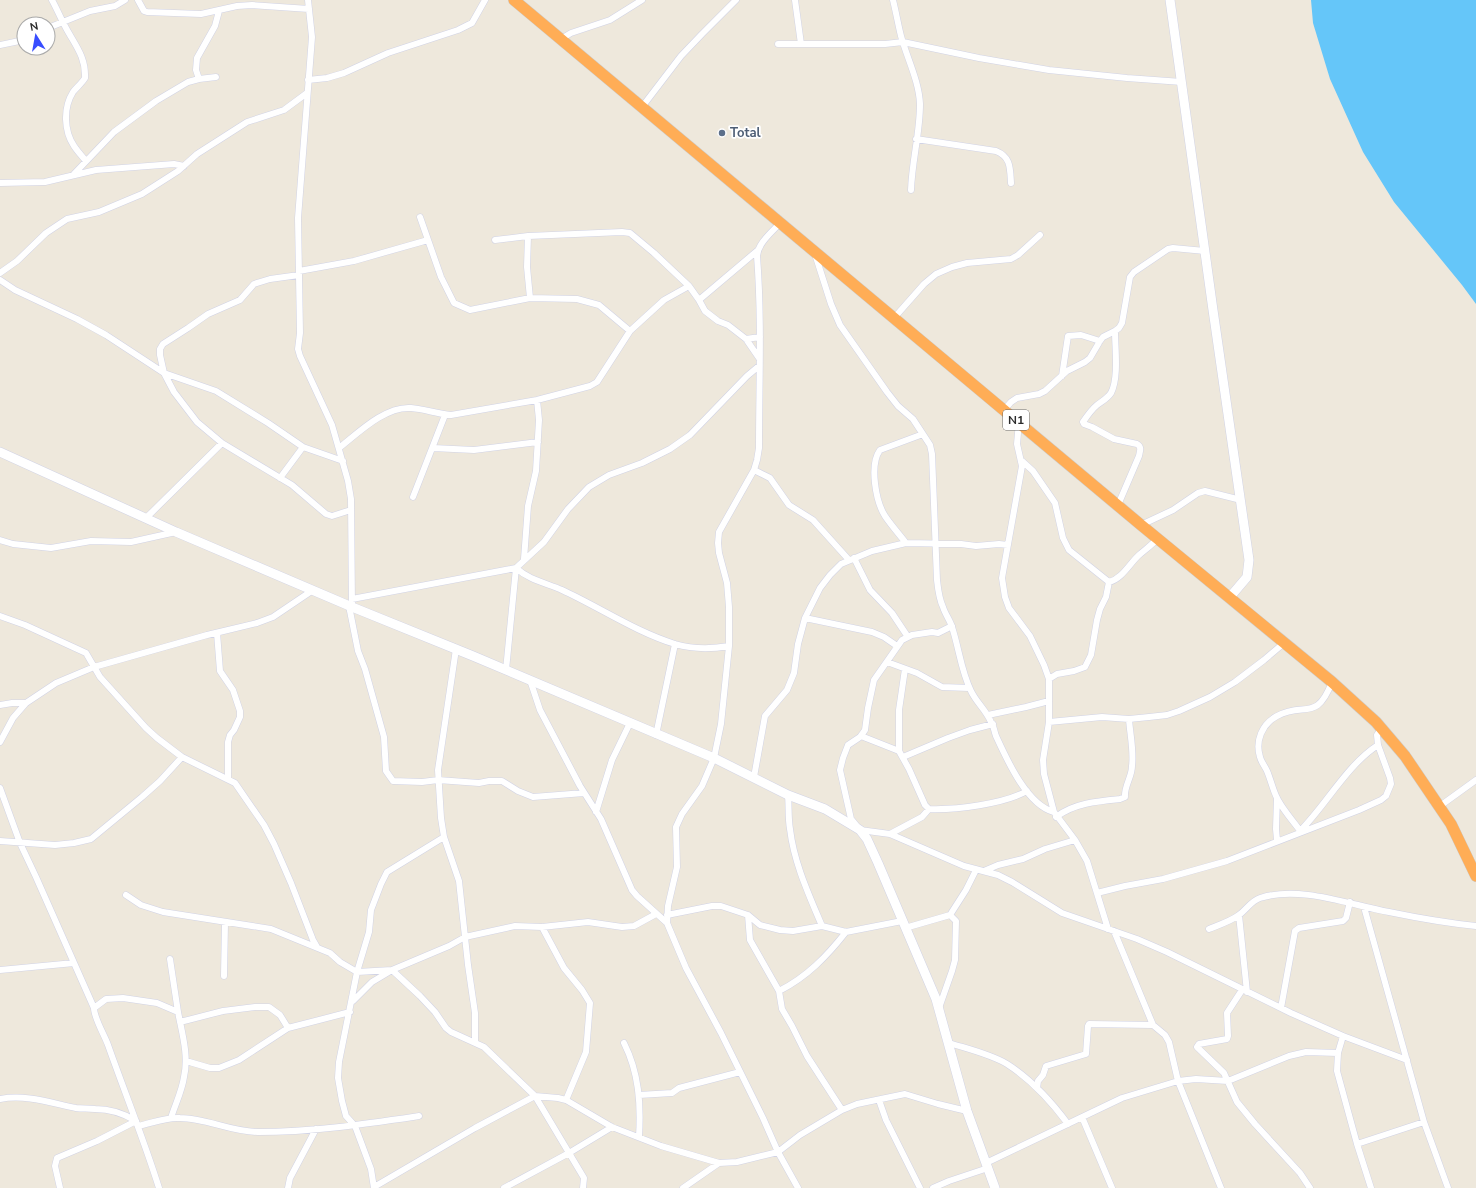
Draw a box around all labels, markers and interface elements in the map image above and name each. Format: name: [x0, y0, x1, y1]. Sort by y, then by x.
north arrow: [16, 16, 56, 56]
text: N: [29, 19, 40, 35]
place label: Total: [730, 124, 762, 142]
marker: Total: [717, 128, 727, 138]
road number: N1: [1003, 410, 1029, 430]

